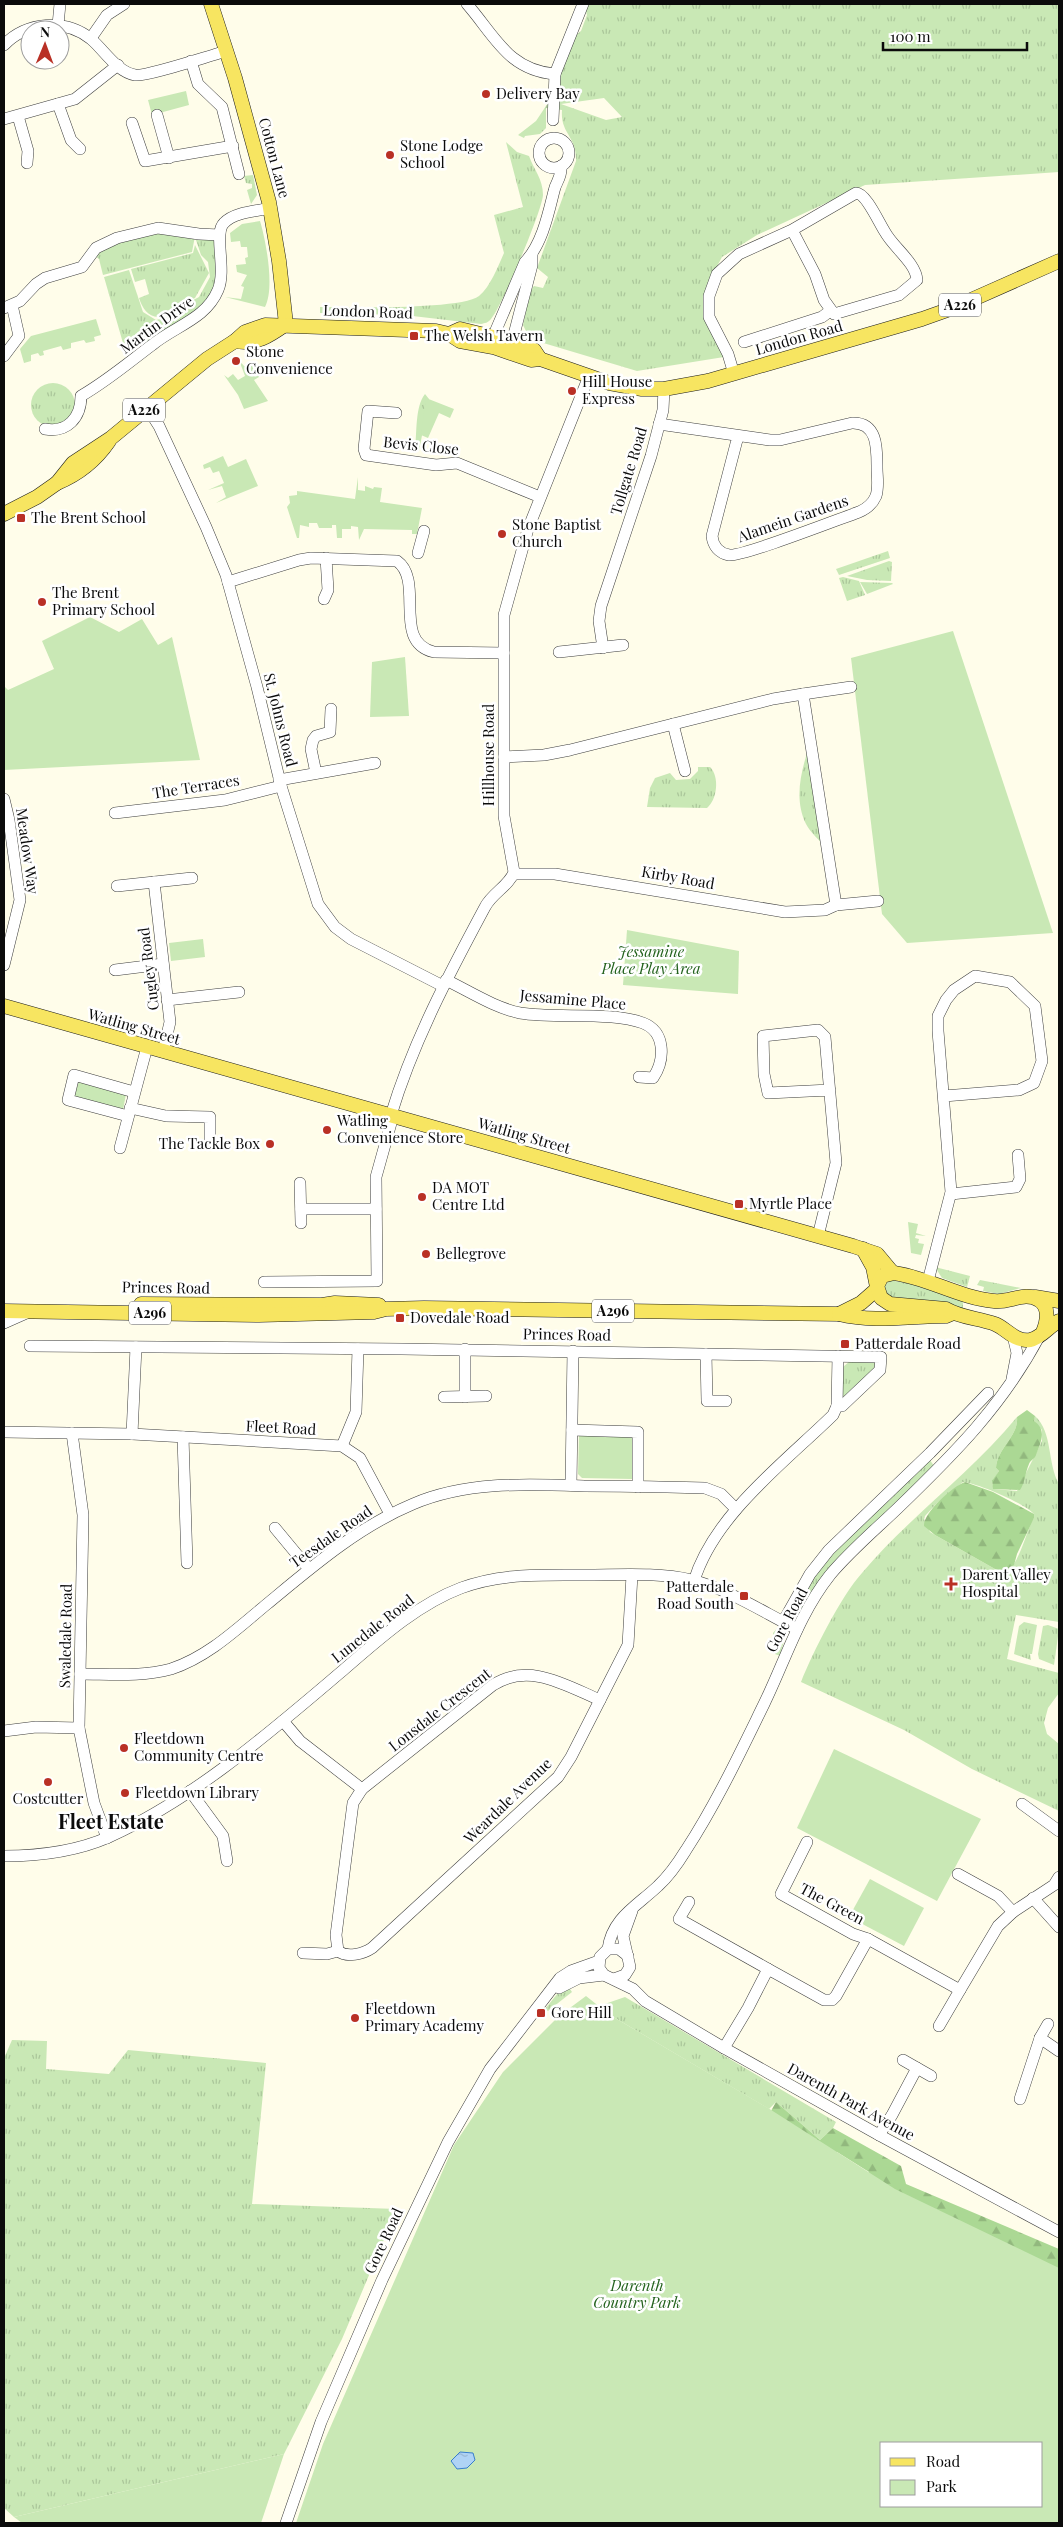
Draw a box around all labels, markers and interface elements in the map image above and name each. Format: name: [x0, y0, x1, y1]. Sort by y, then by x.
north arrow: [20, 20, 70, 70]
scale bar: [883, 20, 1027, 52]
text: N: [40, 22, 50, 41]
text: 100 m: [890, 26, 931, 46]
place label: Delivery Bay: [496, 83, 580, 103]
marker: Delivery Bay: [480, 88, 492, 100]
street label: Cotton Lane: [255, 115, 295, 200]
place label: Stone Lodge School: [400, 135, 483, 172]
marker: Stone Lodge School: [384, 149, 396, 161]
street label: Martin Drive: [116, 291, 197, 358]
road number: A226: [939, 294, 981, 316]
street label: London Road: [323, 299, 414, 323]
street label: London Road: [753, 315, 845, 359]
place label: The Welsh Tavern: [424, 325, 543, 345]
marker: The Welsh Tavern: [408, 330, 420, 342]
place label: Stone Convenience: [246, 341, 333, 378]
marker: Stone Convenience: [230, 355, 242, 367]
place label: Hill House Express: [582, 371, 652, 408]
marker: Hill House Express: [566, 385, 578, 397]
road number: A226: [123, 398, 165, 422]
street label: Tollgate Road: [605, 424, 651, 517]
street label: Bevis Close: [382, 431, 460, 459]
street label: Alamein Gardens: [734, 490, 851, 547]
place label: The Brent School: [31, 507, 146, 527]
marker: The Brent School: [15, 512, 27, 524]
place label: Stone Baptist Church: [512, 514, 602, 551]
marker: Stone Baptist Church: [496, 528, 508, 540]
place label: The Brent Primary School: [52, 582, 155, 619]
marker: The Brent Primary School: [36, 596, 48, 608]
street label: St. Johns Road: [260, 671, 302, 769]
street label: Hillhouse Road: [478, 704, 498, 806]
street label: The Terraces: [151, 769, 241, 803]
street label: Meadow Way: [12, 806, 44, 896]
street label: Kirby Road: [640, 861, 717, 893]
street label: Cugley Road: [133, 926, 163, 1012]
park label: Jessamine Place Play Area: [600, 941, 701, 978]
street label: Jessamine Place: [518, 984, 627, 1014]
street label: Watling Street: [85, 1003, 183, 1049]
place label: Watling Convenience Store: [336, 1110, 463, 1147]
street label: Watling Street: [475, 1112, 573, 1158]
marker: Watling Convenience Store: [321, 1124, 333, 1136]
place label: The Tackle Box: [159, 1133, 260, 1153]
marker: The Tackle Box: [264, 1138, 276, 1150]
place label: DA MOT Centre Ltd: [432, 1177, 505, 1214]
marker: DA MOT Centre Ltd: [416, 1191, 428, 1203]
place label: Myrtle Place: [749, 1193, 832, 1213]
marker: Myrtle Place: [733, 1198, 745, 1210]
place label: Bellegrove: [436, 1243, 506, 1263]
marker: Bellegrove: [420, 1248, 432, 1260]
street label: Princes Road: [122, 1276, 211, 1298]
road number: A296: [592, 1300, 634, 1322]
road number: A296: [129, 1302, 171, 1325]
place label: Dovedale Road: [410, 1307, 510, 1327]
marker: Dovedale Road: [394, 1312, 406, 1324]
street label: Princes Road: [523, 1323, 612, 1345]
place label: Patterdale Road: [855, 1333, 961, 1353]
marker: Patterdale Road: [839, 1338, 851, 1350]
street label: Fleet Road: [245, 1415, 317, 1439]
street label: Teesdale Road: [285, 1500, 376, 1572]
place label: Darent Valley Hospital: [962, 1564, 1051, 1601]
place label: Patterdale Road South: [657, 1576, 734, 1613]
marker: Darent Valley Hospital: [944, 1577, 958, 1591]
street label: Swaledale Road: [54, 1583, 76, 1688]
street label: Gore Road: [761, 1583, 812, 1655]
street label: Lunedale Road: [327, 1589, 418, 1667]
marker: Patterdale Road South: [738, 1590, 750, 1602]
street label: Lonsdale Crescent: [384, 1663, 495, 1755]
place label: Fleetdown Community Centre: [134, 1728, 264, 1765]
marker: Fleetdown Community Centre: [118, 1742, 130, 1754]
street label: Weardale Avenue: [458, 1753, 555, 1848]
marker: Costcutter: [42, 1776, 54, 1788]
place label: Fleetdown Library: [135, 1782, 260, 1802]
marker: Fleetdown Library: [119, 1787, 131, 1799]
place label: Costcutter: [13, 1788, 84, 1808]
district label: Fleet Estate: [58, 1807, 164, 1834]
street label: The Green: [797, 1878, 868, 1928]
place label: Fleetdown Primary Academy: [365, 1998, 484, 2035]
place label: Gore Hill: [551, 2002, 612, 2022]
marker: Gore Hill: [535, 2007, 547, 2019]
marker: Fleetdown Primary Academy: [349, 2012, 361, 2024]
street label: Darenth Park Avenue: [784, 2058, 919, 2144]
street label: Gore Road: [359, 2204, 407, 2277]
park label: Darenth Country Park: [593, 2275, 681, 2312]
legend: [880, 2442, 1043, 2507]
text: Road: [926, 2451, 960, 2471]
text: Park: [926, 2476, 958, 2496]

